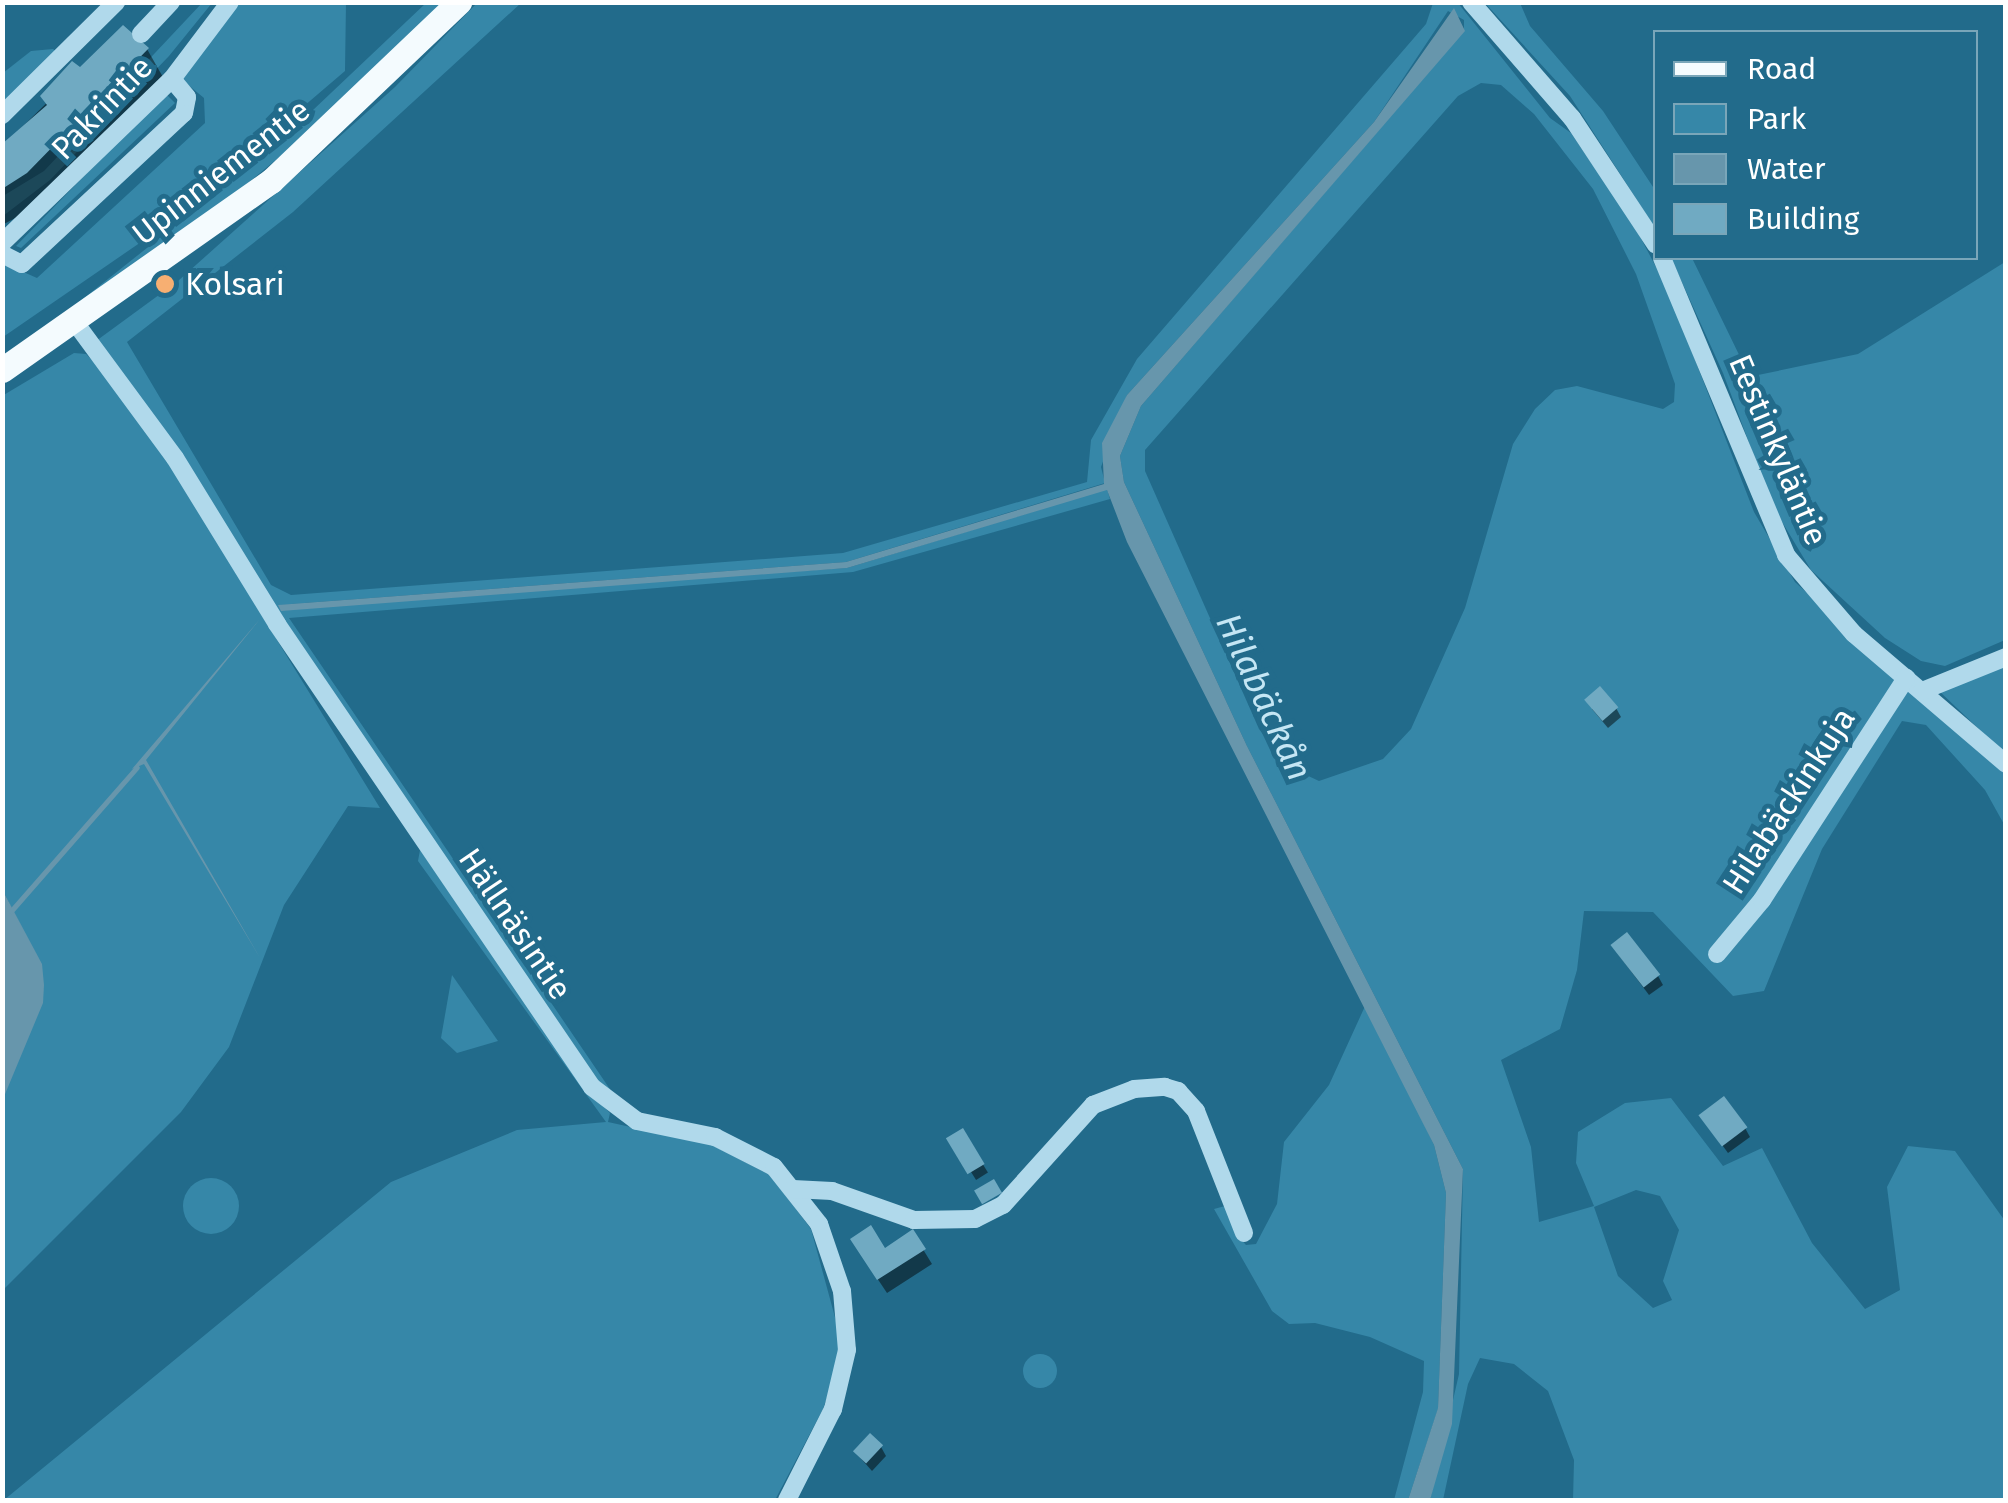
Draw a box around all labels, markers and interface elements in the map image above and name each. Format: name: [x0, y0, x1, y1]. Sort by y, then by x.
legend: [1653, 30, 1978, 260]
street label: Pakrintie: [43, 48, 161, 168]
text: Road: [1747, 51, 1816, 87]
street label: Upinniementie: [125, 91, 317, 253]
text: Park: [1747, 101, 1806, 137]
text: Water: [1747, 151, 1826, 187]
text: Building: [1747, 201, 1859, 237]
place label: Kolsari: [185, 265, 285, 303]
marker: Kolsari: [154, 273, 176, 295]
street label: Eestinkyläntie: [1721, 349, 1835, 551]
water label: Hilabäckån: [1207, 607, 1321, 787]
street label: Hilabäckinkuja: [1715, 701, 1863, 901]
street label: Hällnäsintie: [450, 841, 580, 1007]

